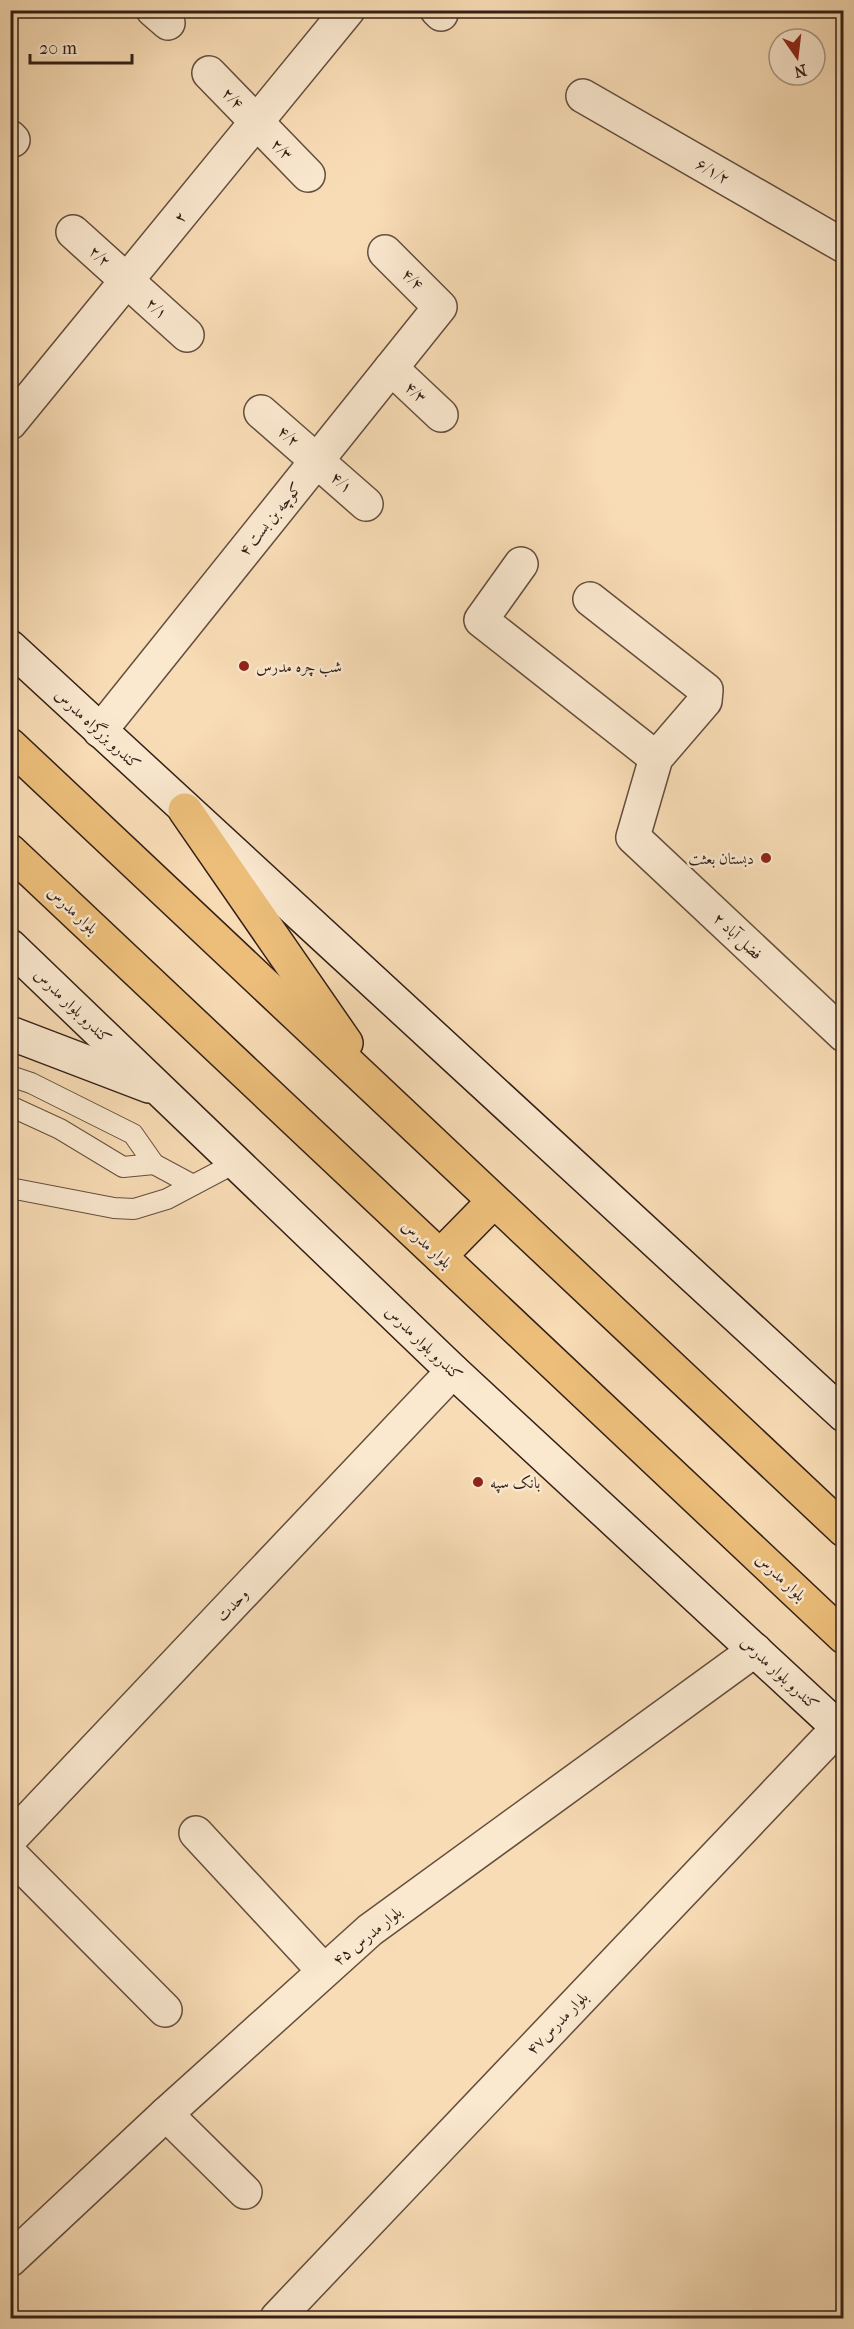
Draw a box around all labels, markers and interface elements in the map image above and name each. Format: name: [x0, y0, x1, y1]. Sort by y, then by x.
scale bar: [30, 27, 132, 65]
north arrow: [767, 27, 827, 87]
text: 20 m: [39, 38, 77, 59]
text: N: [791, 60, 809, 82]
street label: ۲/۴: [218, 83, 248, 113]
street label: ۲/۳: [267, 134, 297, 164]
street label: ۶/۱/۲: [693, 154, 733, 188]
street label: ۲: [170, 207, 190, 227]
street label: ۲/۲: [85, 241, 115, 271]
street label: ۴/۴: [398, 264, 428, 294]
street label: ۲/۱: [142, 293, 172, 323]
street label: ۴/۳: [401, 377, 431, 407]
street label: ۴/۲: [274, 421, 304, 451]
street label: ۴/۱: [327, 467, 357, 497]
street label: کوچه بن بست ۴: [235, 478, 307, 561]
place label: شب چره مدرس: [256, 657, 342, 677]
marker: شب چره مدرس: [237, 659, 251, 673]
street label: کندرو بزرگراه مدرس: [51, 684, 145, 774]
place label: دبستان بعثت: [688, 849, 754, 868]
marker: دبستان بعثت: [759, 851, 773, 865]
street label: بلوار مدرس: [44, 882, 102, 938]
street label: فضل آباد ۲: [708, 909, 766, 965]
street label: کندرو بلوار مدرس: [31, 965, 115, 1047]
street label: بلوار مدرس: [398, 1216, 456, 1272]
street label: کندرو بلوار مدرس: [382, 1302, 466, 1384]
place label: بانک سپه: [490, 1473, 540, 1494]
marker: بانک سپه: [471, 1475, 485, 1489]
street label: بلوار مدرس: [752, 1549, 810, 1605]
street label: وحدت: [212, 1584, 252, 1626]
street label: کندرو بلوار مدرس: [737, 1632, 823, 1714]
street label: ۴۵ بلوار مدرس: [329, 1902, 405, 1970]
street label: بلوار مدرس۴۷: [522, 1988, 592, 2058]

